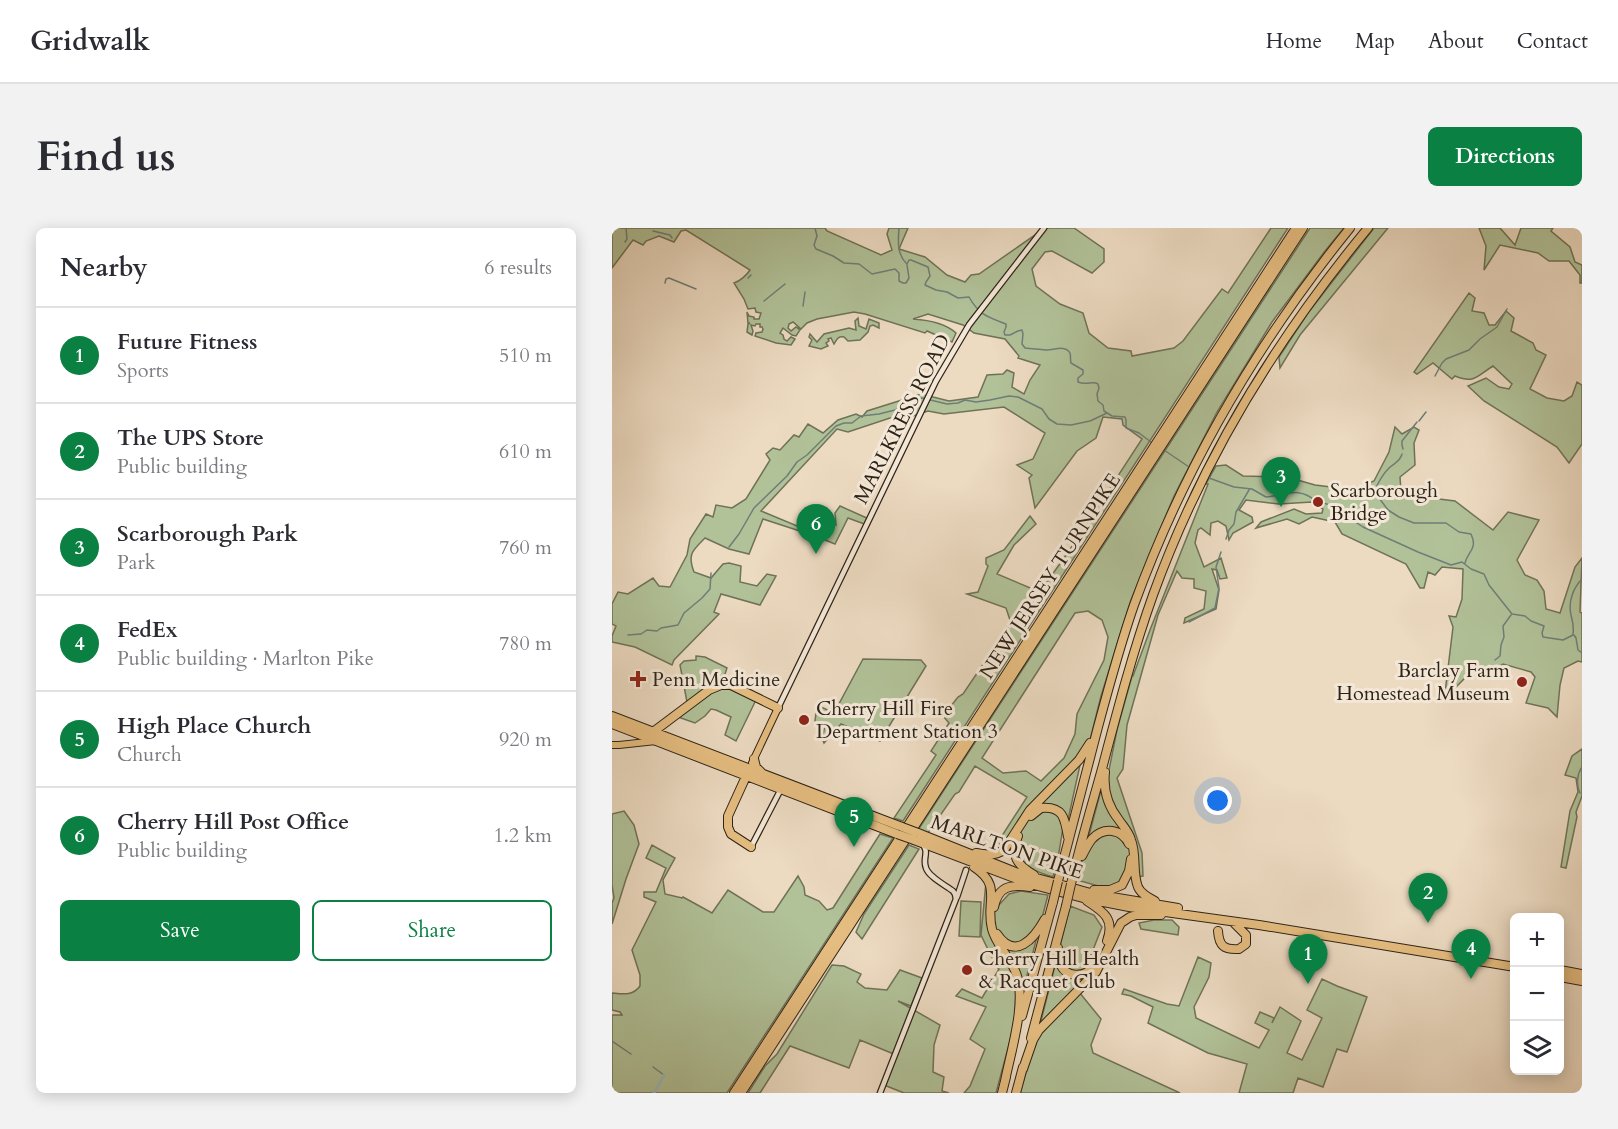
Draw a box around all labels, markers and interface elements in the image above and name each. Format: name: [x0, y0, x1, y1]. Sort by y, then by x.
text: Gridwalk: [30, 22, 150, 60]
text: Home: [1266, 27, 1322, 56]
text: Map: [1355, 27, 1395, 56]
text: About: [1428, 27, 1484, 56]
text: Contact: [1517, 27, 1588, 56]
button: Directions: [1428, 127, 1582, 186]
text: Find us: [36, 128, 176, 185]
text: Nearby: [60, 250, 148, 285]
text: 6 results: [484, 254, 552, 281]
text: Future Fitness: [117, 327, 257, 357]
street label: MARLKRESS ROAD: [847, 329, 957, 509]
text: 1: [74, 342, 85, 369]
text: 510 m: [499, 342, 552, 369]
text: Sports: [117, 357, 169, 384]
text: The UPS Store: [117, 423, 264, 453]
text: 2: [74, 438, 85, 465]
text: 610 m: [499, 438, 552, 465]
text: Public building: [117, 453, 247, 480]
pin: 3: [1262, 458, 1300, 507]
street label: NEW JERSEY TURNPIKE: [973, 468, 1127, 684]
place label: Scarborough Bridge: [1330, 477, 1438, 527]
marker: Scarborough Bridge: [1311, 495, 1325, 509]
pin: 6: [796, 504, 836, 554]
text: Scarborough Park: [117, 519, 298, 549]
text: 3: [74, 534, 85, 561]
text: 760 m: [499, 534, 552, 561]
text: Park: [117, 549, 155, 576]
text: FedEx: [117, 615, 178, 645]
text: 4: [74, 630, 85, 657]
text: 780 m: [499, 630, 552, 657]
text: Public building · Marlton Pike: [117, 645, 374, 672]
place label: Barclay Farm Homestead Museum: [1336, 657, 1510, 707]
place label: Penn Medicine: [652, 666, 780, 693]
marker: Penn Medicine: [629, 670, 647, 688]
marker: Barclay Farm Homestead Museum: [1515, 675, 1529, 689]
place label: Cherry Hill Fire Department Station 3: [816, 695, 998, 745]
text: High Place Church: [117, 711, 311, 741]
marker: Cherry Hill Fire Department Station 3: [797, 713, 811, 727]
text: 5: [74, 726, 85, 753]
text: 920 m: [499, 726, 552, 753]
text: Church: [117, 741, 182, 768]
your location: [1203, 786, 1232, 815]
pin: 5: [834, 798, 874, 847]
text: Cherry Hill Post Office: [117, 807, 349, 837]
street label: MARLTON PIKE: [927, 808, 1087, 886]
text: 6: [74, 822, 85, 849]
text: 1.2 km: [493, 822, 552, 849]
text: Public building: [117, 837, 247, 864]
pin: 2: [1408, 874, 1448, 923]
button: Save: [60, 900, 300, 961]
button: Share: [312, 900, 552, 961]
map controls: [1510, 913, 1564, 1075]
button: +: [1510, 913, 1564, 967]
pin: 4: [1452, 930, 1490, 979]
pin: 1: [1288, 934, 1328, 984]
place label: Cherry Hill Health & Racquet Club: [979, 945, 1140, 995]
marker: Cherry Hill Health & Racquet Club: [960, 963, 974, 977]
button: −: [1510, 967, 1564, 1021]
button: layers: [1510, 1021, 1564, 1075]

